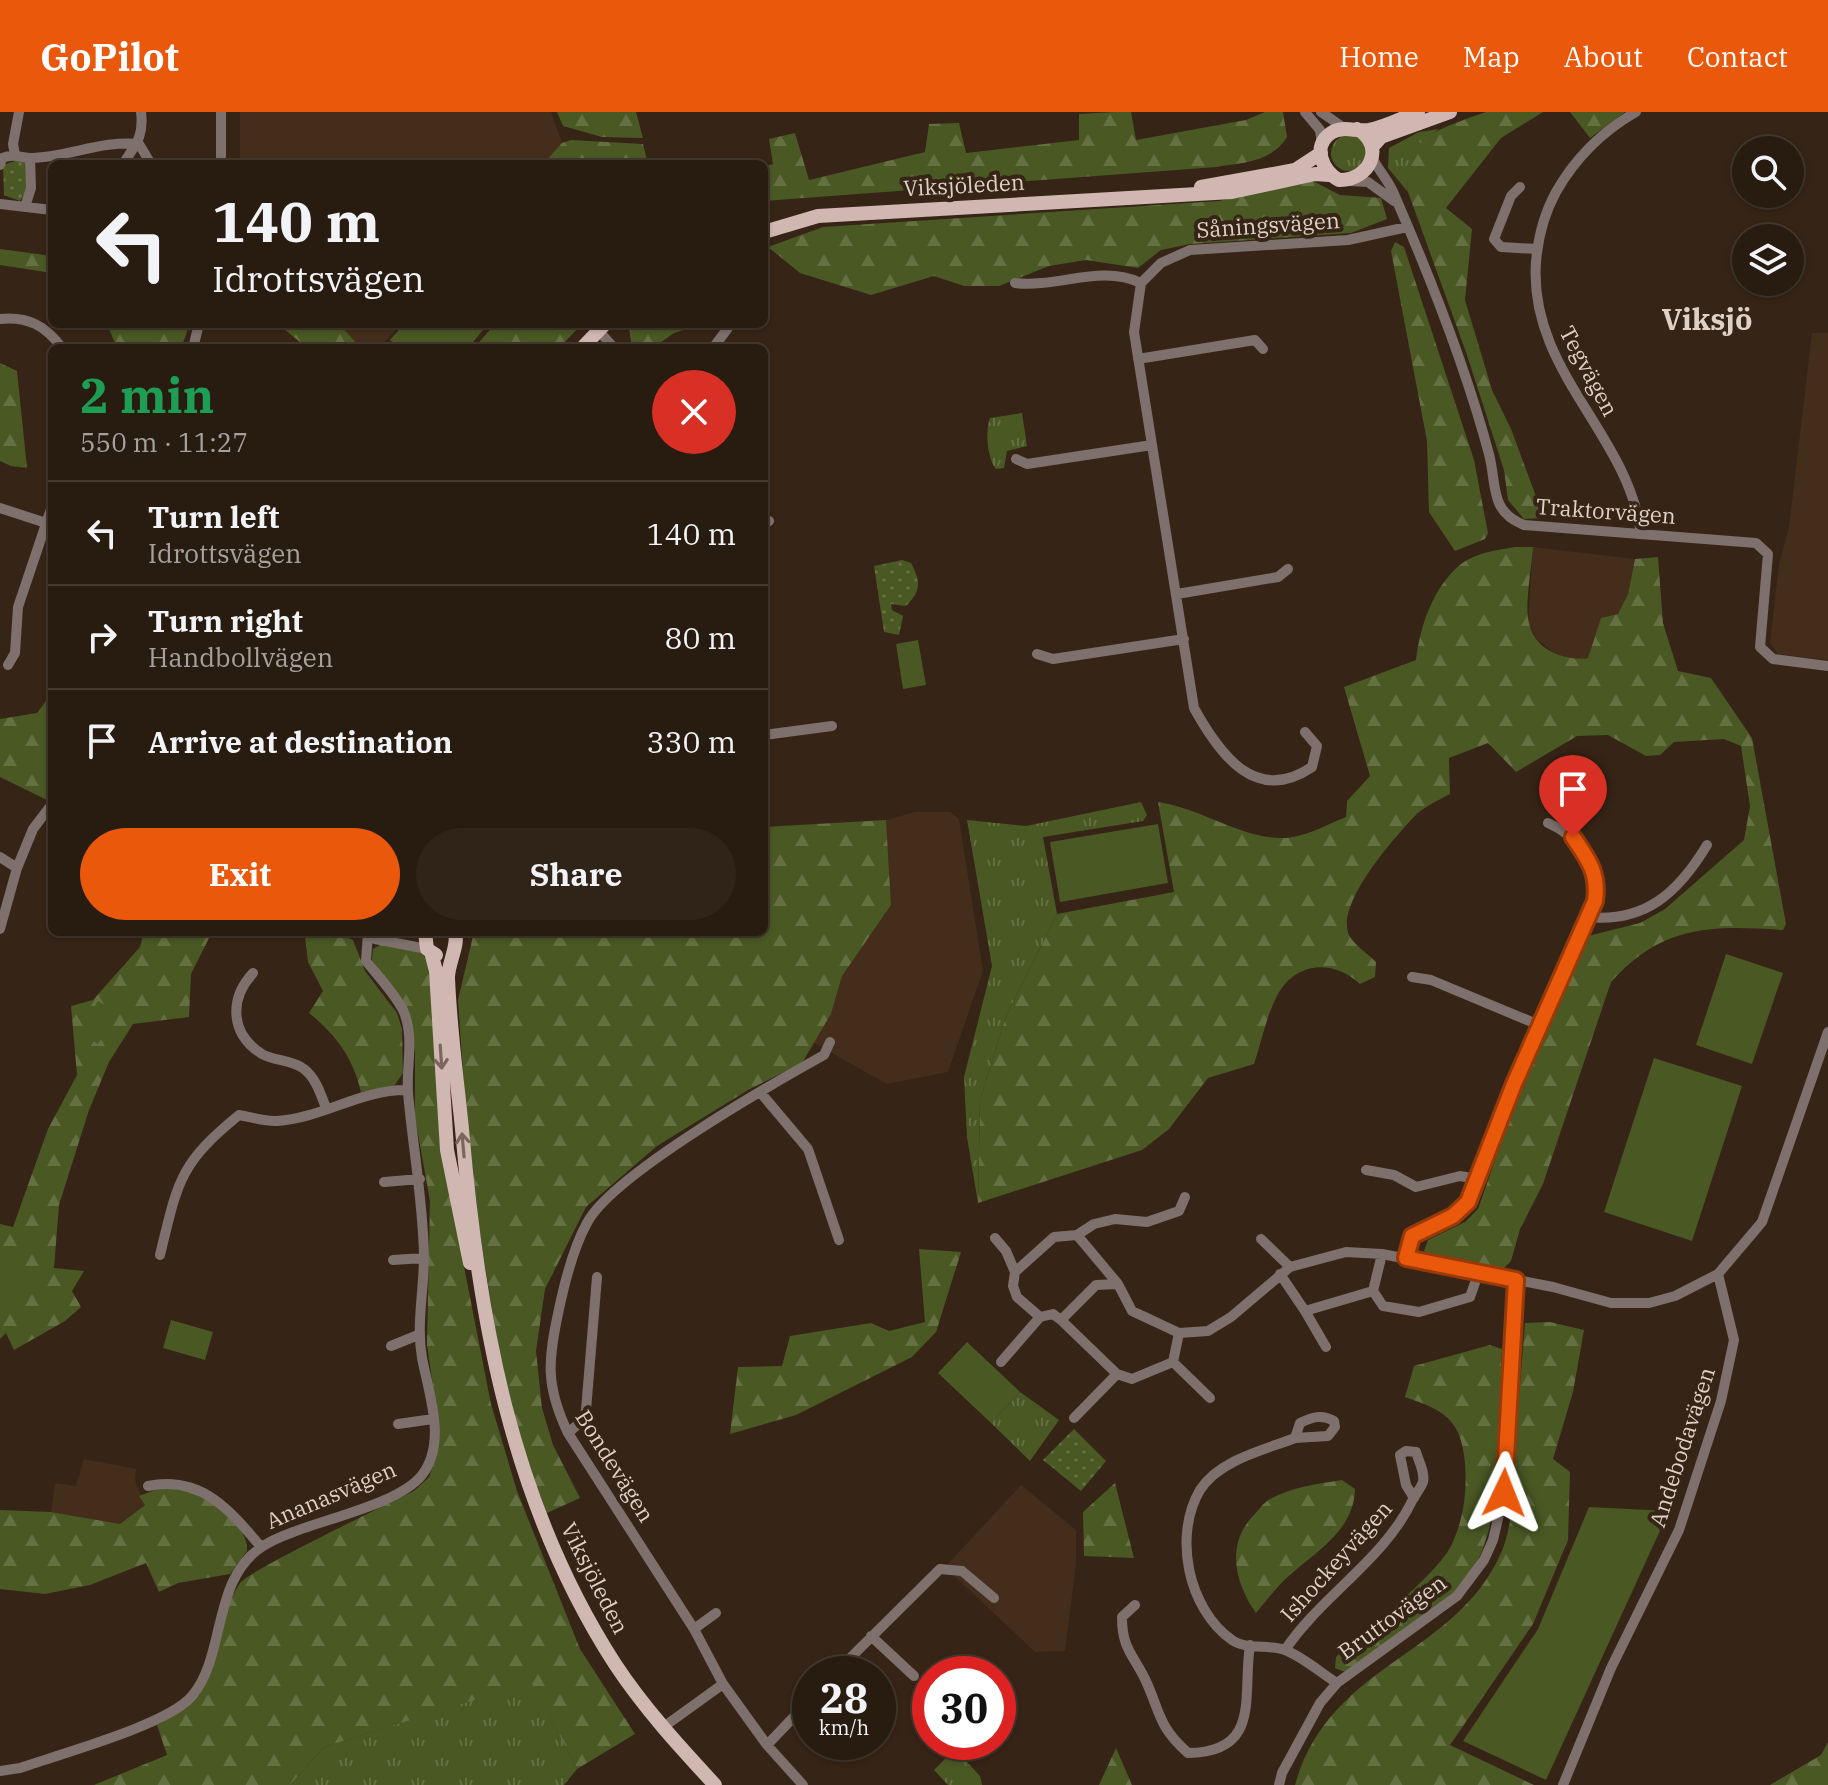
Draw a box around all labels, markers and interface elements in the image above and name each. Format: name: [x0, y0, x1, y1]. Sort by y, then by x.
text: GoPilot: [40, 32, 179, 81]
text: Home: [1339, 38, 1419, 75]
text: Map: [1463, 38, 1520, 75]
text: About: [1564, 38, 1643, 75]
text: Contact: [1687, 38, 1788, 75]
map controls: [1732, 136, 1804, 296]
button: search: [1732, 136, 1804, 208]
street label: Viksjöleden: [902, 167, 1025, 202]
text: 140 m: [212, 185, 380, 257]
icon: left: [80, 192, 184, 296]
street label: Såningsvägen: [1195, 205, 1341, 244]
button: layers: [1732, 224, 1804, 296]
text: Idrottsvägen: [212, 255, 425, 302]
district label: Viksjö: [1662, 299, 1753, 338]
street label: Tegvägen: [1554, 321, 1625, 421]
text: 2 min: [80, 364, 214, 426]
button: close: [652, 370, 736, 454]
text: 550 m · 11:27: [80, 425, 248, 459]
street label: Traktorvägen: [1535, 491, 1677, 530]
text: Turn left: [148, 497, 280, 536]
icon: left: [80, 511, 124, 555]
text: 140 m: [646, 514, 736, 553]
text: Idrottsvägen: [148, 536, 302, 570]
text: Turn right: [148, 601, 303, 640]
icon: right: [80, 615, 124, 659]
text: 80 m: [664, 618, 736, 657]
text: Handbollvägen: [148, 640, 333, 674]
icon: arrive: [80, 719, 124, 763]
text: Arrive at destination: [148, 722, 453, 761]
text: 330 m: [646, 722, 736, 761]
pin: [1539, 755, 1607, 837]
icon: arrive: [1551, 767, 1595, 811]
button: Exit: [80, 828, 400, 920]
button: Share: [416, 828, 736, 920]
one-way arrow: [434, 1043, 449, 1070]
one-way arrow: [455, 1132, 470, 1159]
street label: Andebodavägen: [1642, 1363, 1721, 1530]
street label: Bondevägen: [569, 1404, 661, 1527]
position arrow: [1462, 1451, 1546, 1535]
street label: Ananasvägen: [261, 1454, 400, 1535]
street label: Ishockeyvägen: [1273, 1494, 1398, 1627]
street label: Viksjöleden: [555, 1517, 636, 1639]
street label: Bruttovägen: [1332, 1568, 1452, 1666]
speed limit sign: 30: [912, 1656, 1016, 1760]
text: 28: [820, 1672, 868, 1724]
text: km/h: [819, 1714, 869, 1741]

